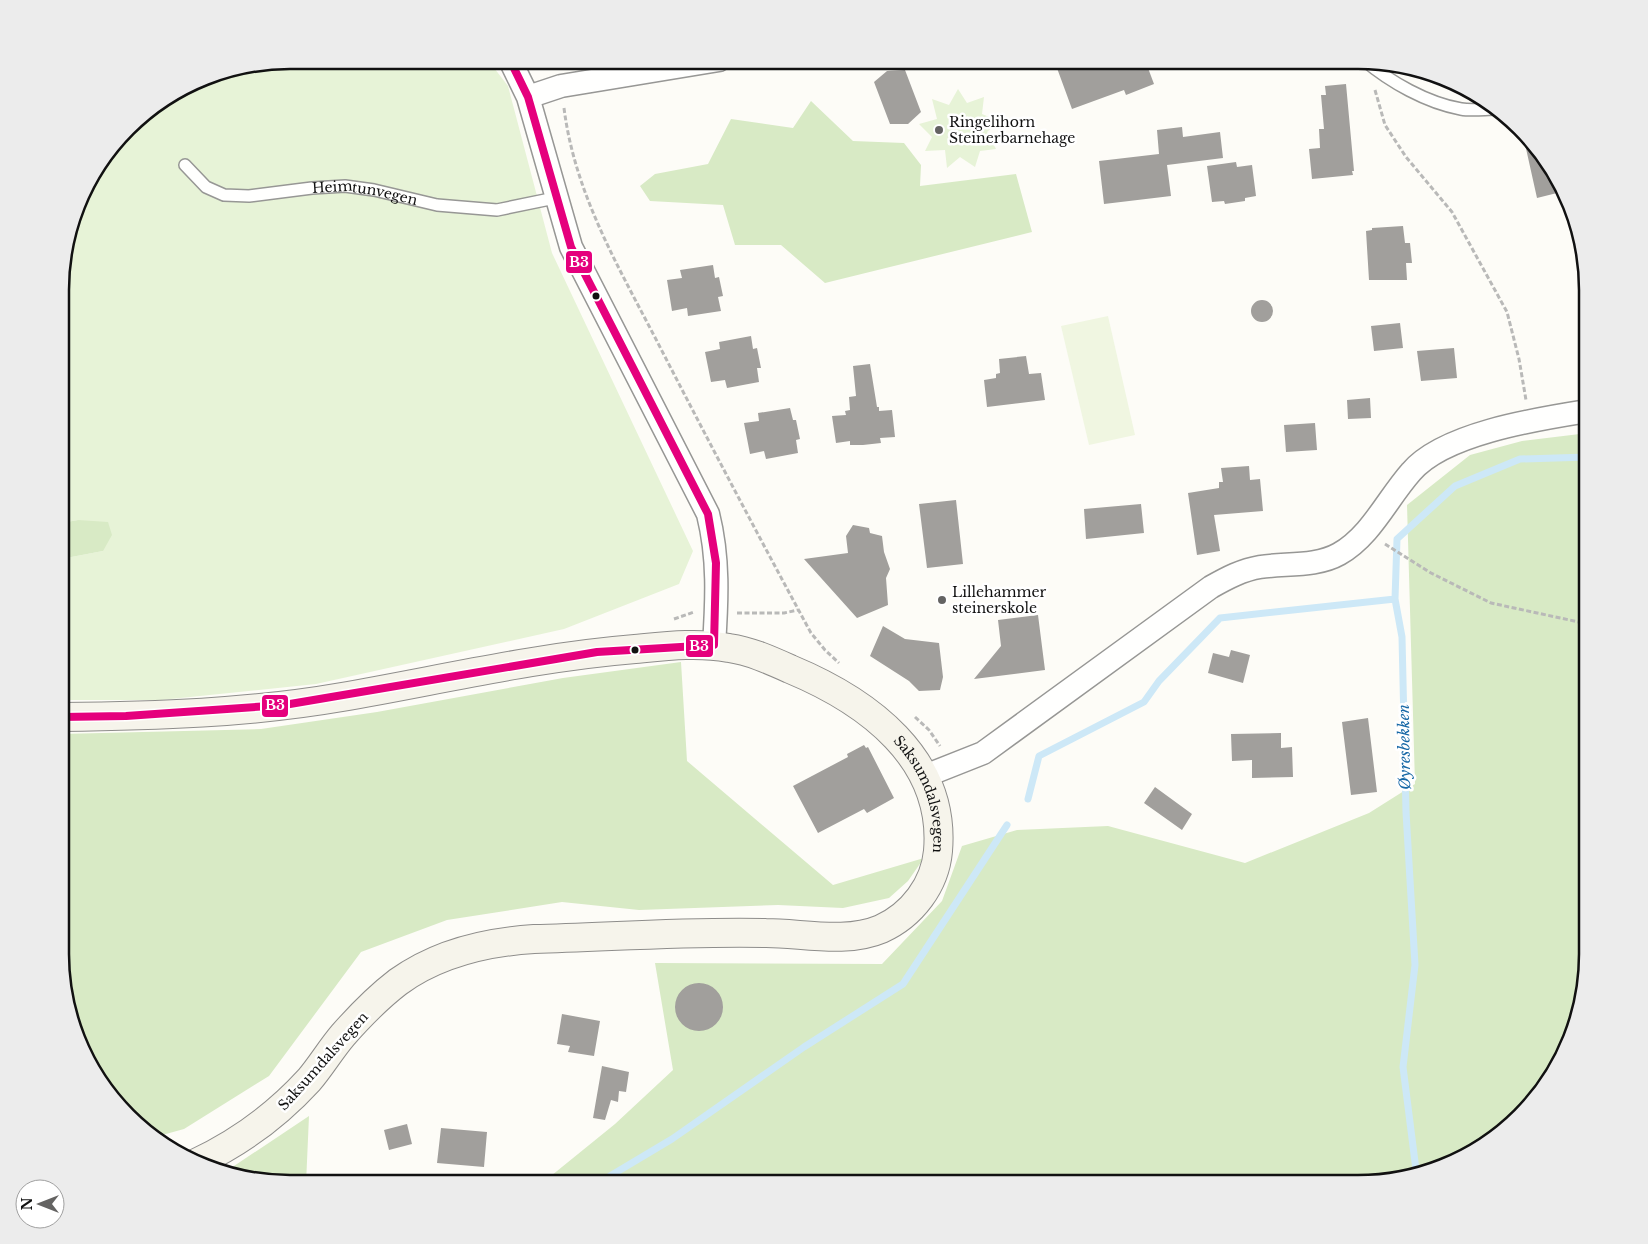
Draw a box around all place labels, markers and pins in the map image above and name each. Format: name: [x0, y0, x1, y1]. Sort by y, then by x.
place label: Ringelihorn Steinerbarnehage: [949, 113, 1075, 147]
marker: Ringelihorn Steinerbarnehage: [933, 124, 945, 136]
unlabelled marker: [591, 291, 601, 301]
place label: Lillehammer steinerskole: [952, 583, 1047, 617]
marker: Lillehammer steinerskole: [936, 594, 948, 606]
unlabelled marker: [630, 645, 640, 655]

